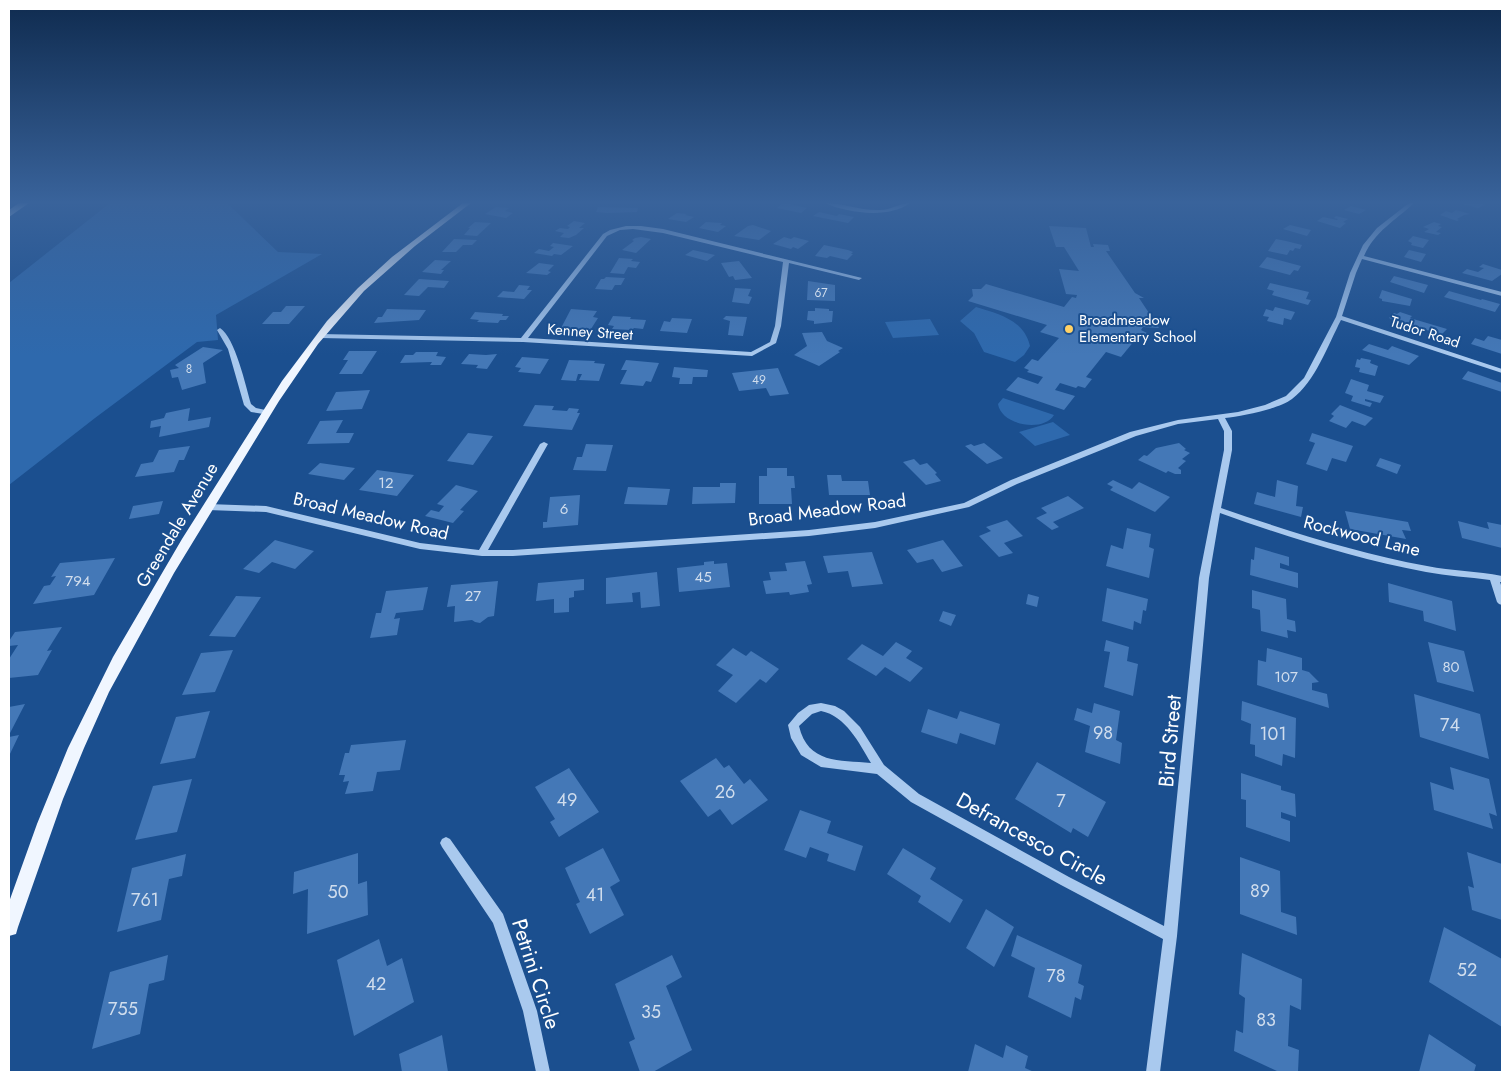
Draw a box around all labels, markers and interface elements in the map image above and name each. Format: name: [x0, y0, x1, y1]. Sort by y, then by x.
house number: 67: [814, 284, 828, 302]
place label: Broadmeadow Elementary School: [1079, 309, 1196, 348]
street label: Tudor Road: [1387, 310, 1463, 354]
street label: Kenney Street: [546, 318, 634, 346]
marker: Broadmeadow Elementary School: [1063, 323, 1075, 335]
house number: 8: [186, 360, 192, 378]
house number: 49: [752, 371, 766, 389]
street label: Greendale Avenue: [129, 458, 225, 592]
house number: 12: [378, 472, 394, 494]
street label: Broad Meadow Road: [291, 485, 451, 547]
street label: Broad Meadow Road: [747, 487, 907, 533]
house number: 6: [560, 498, 568, 520]
street label: Rockwood Lane: [1301, 509, 1423, 563]
house number: 45: [694, 566, 712, 588]
house number: 794: [65, 570, 91, 592]
house number: 27: [465, 585, 481, 607]
house number: 80: [1442, 656, 1460, 678]
house number: 107: [1274, 666, 1298, 688]
street label: Bird Street: [1151, 693, 1189, 789]
house number: 74: [1440, 712, 1460, 738]
house number: 98: [1093, 720, 1113, 746]
house number: 101: [1260, 721, 1287, 747]
house number: 26: [715, 779, 735, 805]
street label: Defrancesco Circle: [951, 785, 1113, 893]
house number: 49: [557, 787, 577, 813]
house number: 7: [1056, 788, 1066, 814]
house number: 89: [1250, 878, 1270, 904]
house number: 50: [328, 879, 349, 905]
house number: 41: [586, 882, 604, 908]
house number: 761: [131, 887, 159, 913]
street label: Petrini Circle: [504, 915, 568, 1033]
house number: 52: [1457, 957, 1477, 983]
house number: 78: [1046, 963, 1066, 989]
house number: 42: [366, 971, 386, 997]
house number: 755: [108, 996, 138, 1022]
house number: 35: [641, 999, 661, 1025]
house number: 83: [1256, 1007, 1276, 1033]

